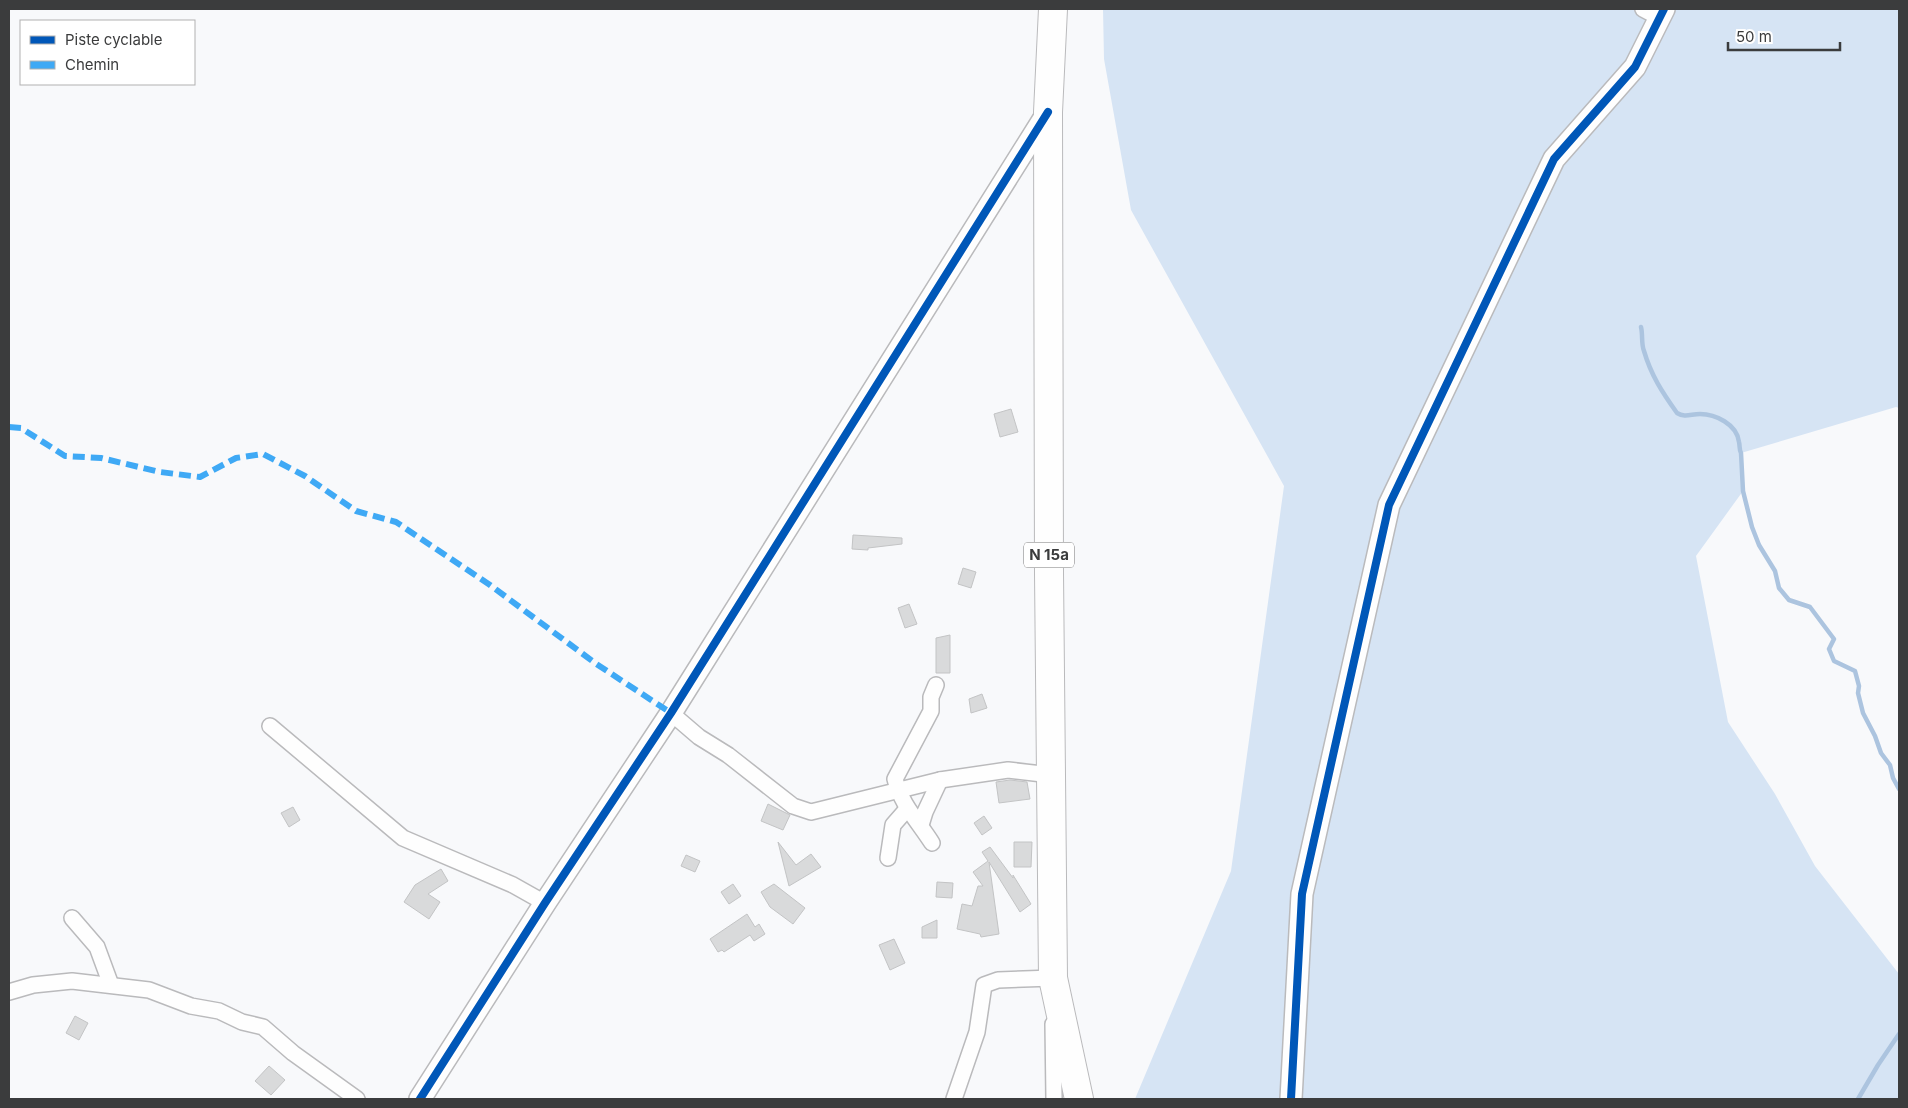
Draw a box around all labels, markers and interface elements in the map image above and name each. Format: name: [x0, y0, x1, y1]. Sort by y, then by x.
legend: [20, 20, 195, 85]
scale bar: [1728, 20, 1840, 52]
text: 50 m: [1736, 27, 1772, 46]
text: Piste cyclable: [65, 30, 162, 49]
text: Chemin: [65, 55, 119, 74]
road number: N 15a: [1024, 542, 1074, 568]

